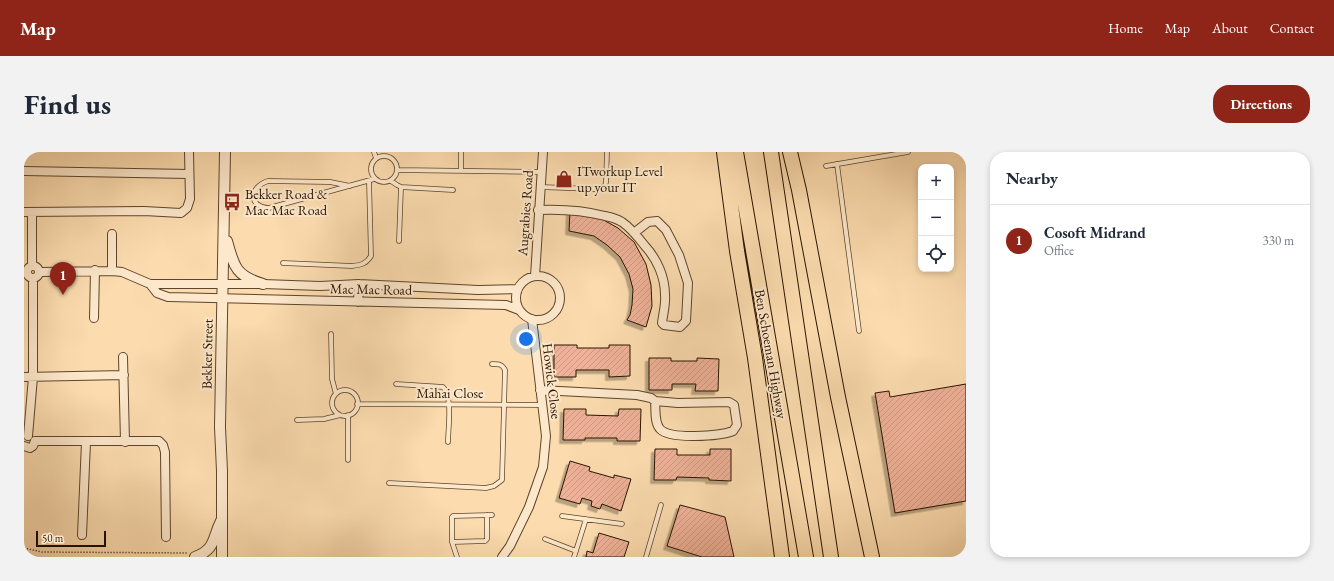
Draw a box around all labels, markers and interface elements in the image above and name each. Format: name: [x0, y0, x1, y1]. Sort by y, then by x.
text: Map: [20, 16, 56, 41]
text: Home: [1108, 19, 1143, 37]
text: Map: [1165, 19, 1190, 37]
text: About: [1212, 19, 1248, 37]
text: Contact: [1270, 19, 1314, 37]
button: Directions: [1213, 85, 1310, 123]
text: Find us: [24, 86, 111, 122]
place label: ITworkup Level up your IT: [577, 162, 663, 196]
map controls: [918, 164, 954, 272]
button: +: [918, 164, 954, 200]
text: Nearby: [1006, 167, 1058, 189]
street label: Augrabies Road: [513, 168, 537, 258]
shop icon: ITworkup Level up your IT: [554, 169, 574, 189]
place label: Bekker Road & Mac Mac Road: [245, 185, 328, 219]
bus stop icon: Bekker Road & Mac Mac Road: [222, 192, 242, 212]
button: −: [918, 200, 954, 236]
text: Cosoft Midrand: [1044, 223, 1146, 242]
text: 1: [1016, 232, 1022, 249]
text: 330 m: [1263, 232, 1294, 249]
button: locate: [918, 236, 954, 272]
text: Office: [1044, 242, 1074, 259]
pin: 1: [50, 262, 76, 295]
street label: Mac Mac Road: [330, 279, 413, 299]
street label: Ben Schoeman Highway: [751, 288, 791, 421]
street label: Bekker Street: [197, 318, 217, 389]
your location: [516, 329, 536, 349]
street label: Howick Close: [538, 342, 566, 421]
street label: Mahai Close: [416, 384, 484, 402]
scale bar: [36, 529, 106, 548]
text: 50 m: [42, 531, 63, 545]

